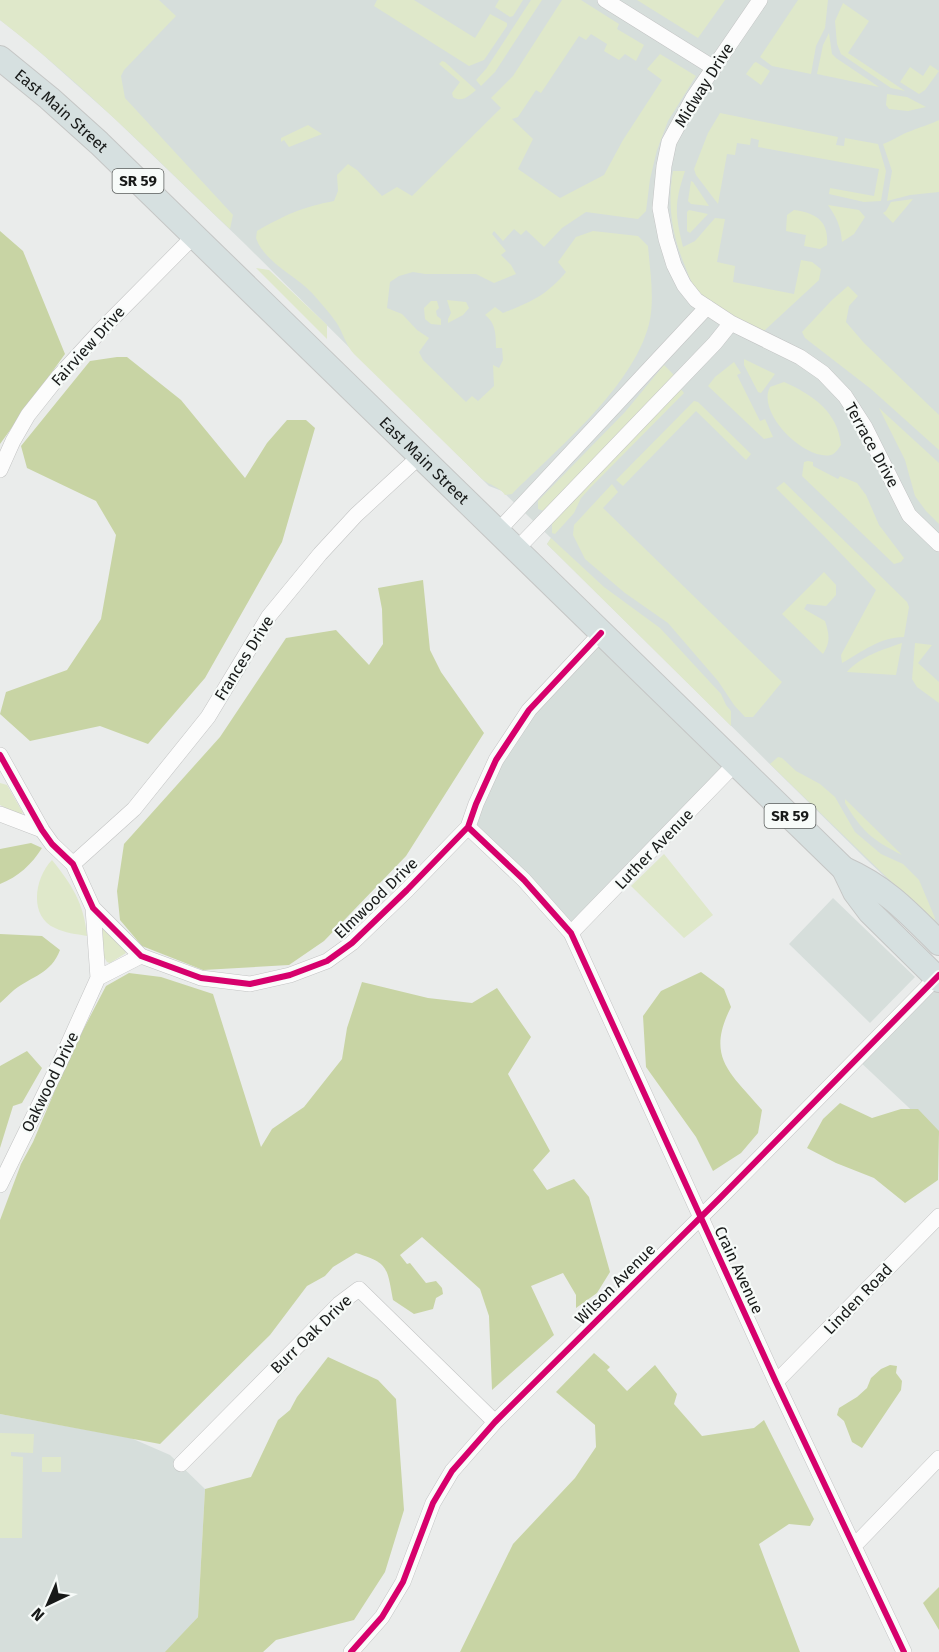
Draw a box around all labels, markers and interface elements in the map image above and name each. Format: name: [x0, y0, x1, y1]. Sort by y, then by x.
street label: Midway Drive: [671, 39, 737, 131]
street label: East Main Street: [11, 65, 112, 156]
road number: SR 59: [112, 169, 164, 193]
street label: Fairview Drive: [47, 302, 129, 390]
street label: Terrace Drive: [841, 399, 903, 491]
street label: East Main Street: [376, 412, 473, 508]
street label: Frances Drive: [210, 612, 278, 704]
road number: SR 59: [764, 804, 816, 828]
street label: Luther Avenue: [611, 805, 697, 893]
street label: Elmwood Drive: [330, 854, 422, 942]
street label: Oakwood Drive: [18, 1029, 82, 1135]
street label: Crain Avenue: [710, 1223, 768, 1317]
street label: Wilson Avenue: [571, 1240, 659, 1328]
street label: Linden Road: [820, 1260, 896, 1338]
street label: Burr Oak Drive: [267, 1291, 355, 1377]
north arrow: [18, 1574, 78, 1634]
text: N: [28, 1604, 48, 1625]

